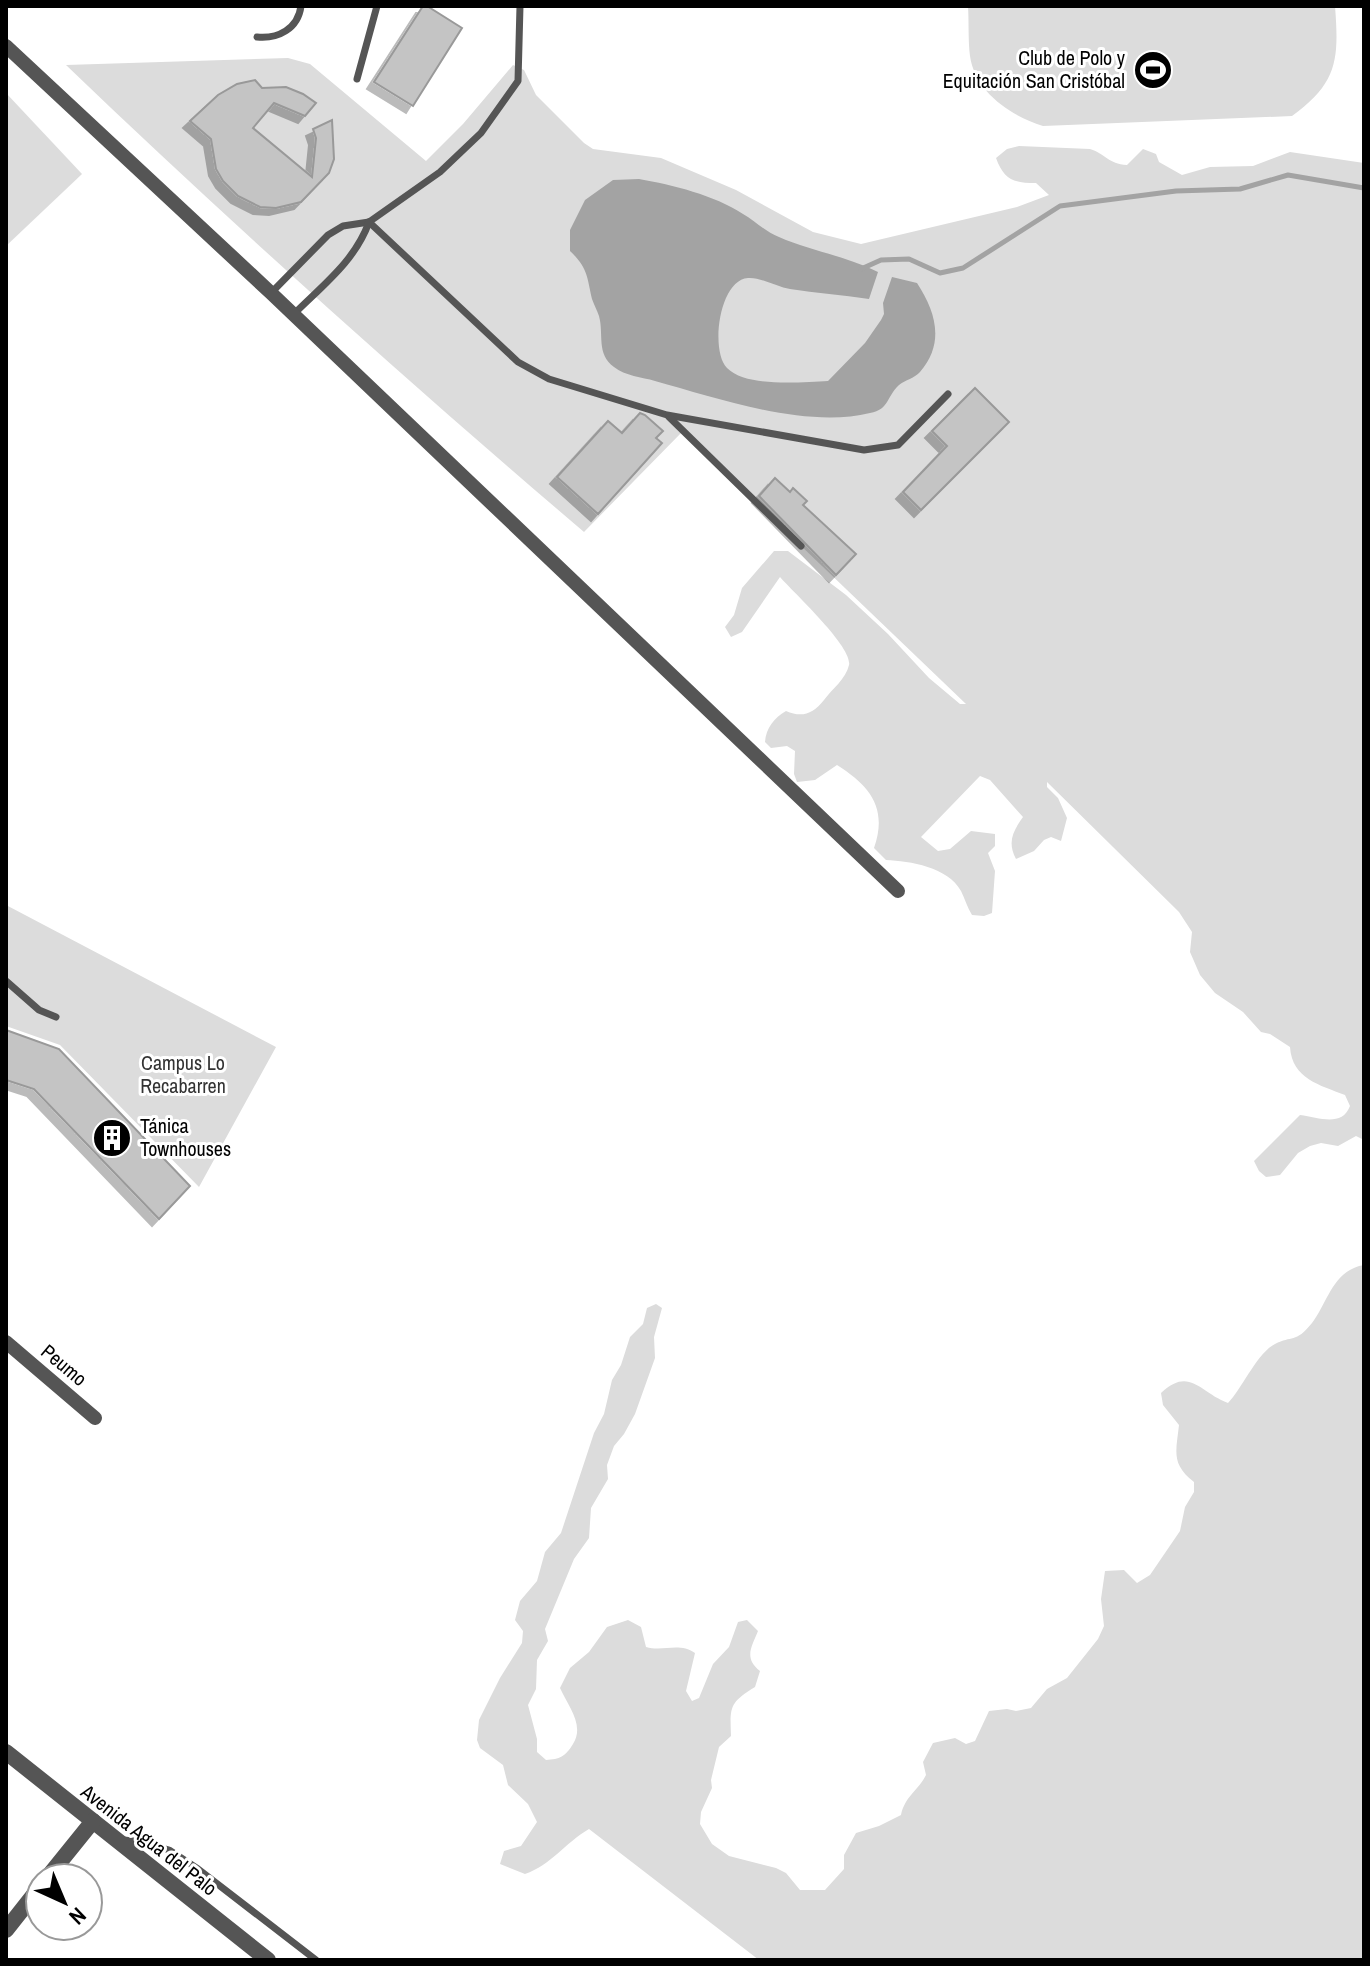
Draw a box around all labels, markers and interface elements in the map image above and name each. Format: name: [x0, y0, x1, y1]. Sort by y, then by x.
place label: Club de Polo y Equitación San Cristóbal: [943, 44, 1126, 94]
sports icon: Club de Polo y Equitación San Cristóbal: [1132, 49, 1174, 91]
park label: Campus Lo Recabarren: [140, 1049, 226, 1099]
place label: Tánica Townhouses: [140, 1112, 231, 1162]
building icon: Tánica Townhouses: [91, 1117, 133, 1159]
street label: Peumo: [36, 1338, 93, 1392]
street label: Avenida Agua del Palo: [75, 1777, 223, 1901]
north arrow: [24, 1862, 104, 1942]
text: N: [63, 1901, 93, 1932]

